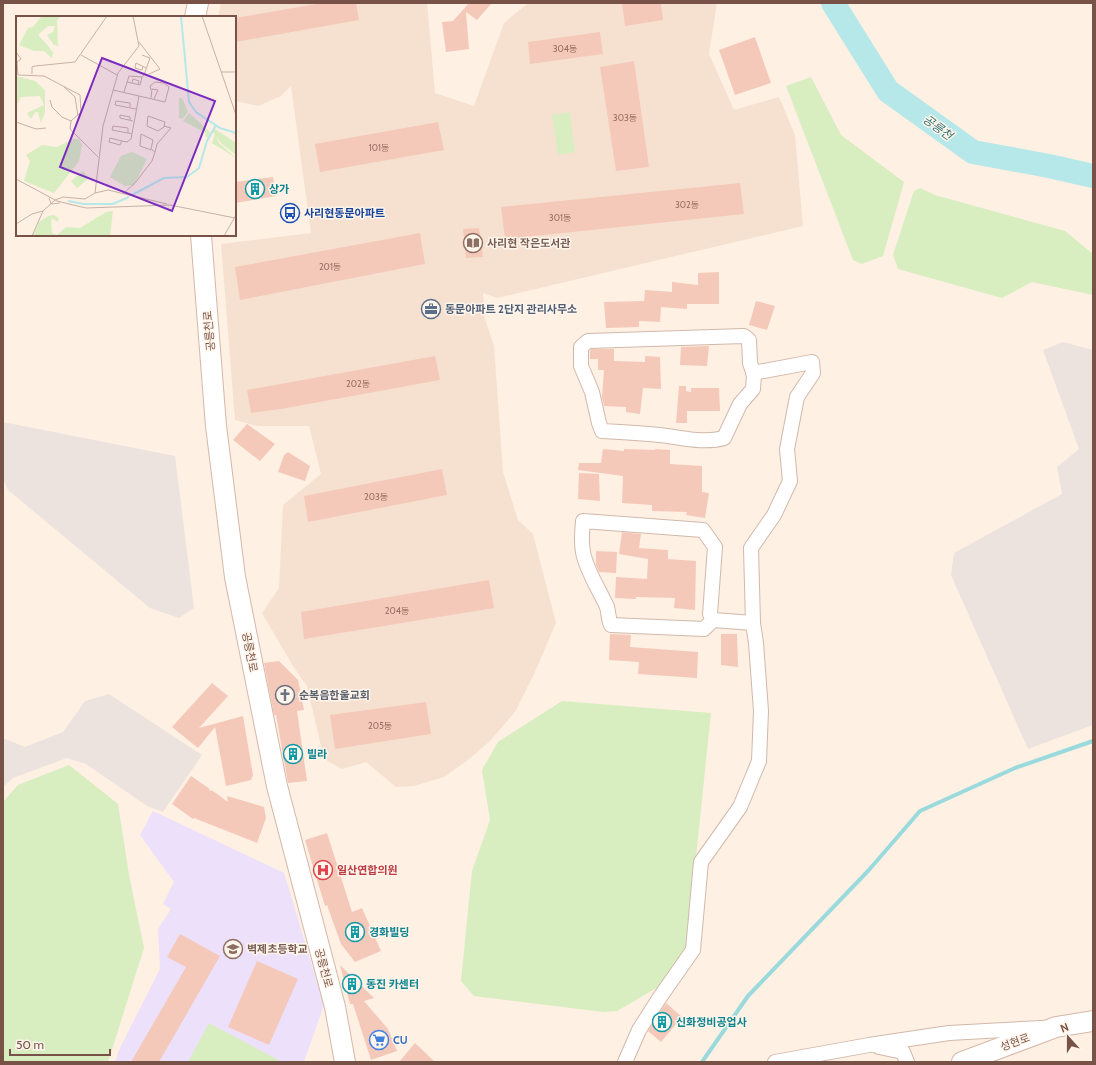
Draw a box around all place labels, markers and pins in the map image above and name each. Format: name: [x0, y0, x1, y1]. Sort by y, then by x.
building icon: 상가: [244, 178, 266, 200]
place label: 상가: [269, 182, 289, 196]
bus stop icon: 사리현동문아파트: [279, 202, 301, 224]
place label: 사리현동문아파트: [304, 206, 385, 220]
library icon: 사리현 작은도서관: [462, 232, 484, 254]
place label: 사리현 작은도서관: [487, 236, 570, 250]
office icon: 동문아파트 2단지 관리사무소: [420, 298, 442, 320]
place label: 동문아파트 2단지 관리사무소: [445, 302, 577, 316]
church icon: 순복음한울교회: [274, 684, 296, 706]
place label: 순복음한울교회: [299, 688, 370, 702]
building icon: 빌라: [282, 743, 304, 765]
place label: 빌라: [307, 747, 327, 761]
hospital icon: 일산연합의원: [312, 859, 334, 881]
place label: 일산연합의원: [337, 863, 398, 877]
building icon: 경화빌딩: [344, 921, 366, 943]
place label: 경화빌딩: [369, 925, 409, 939]
school or university icon: 벽제초등학교: [222, 938, 244, 960]
place label: 벽제초등학교: [247, 942, 308, 956]
building icon: 동진 카센터: [341, 973, 363, 995]
place label: 동진 카센터: [366, 977, 419, 991]
building icon: 신화정비공업사: [651, 1011, 673, 1033]
place label: 신화정비공업사: [676, 1015, 747, 1029]
supermarket icon: CU: [368, 1029, 390, 1051]
place label: CU: [393, 1033, 408, 1047]

